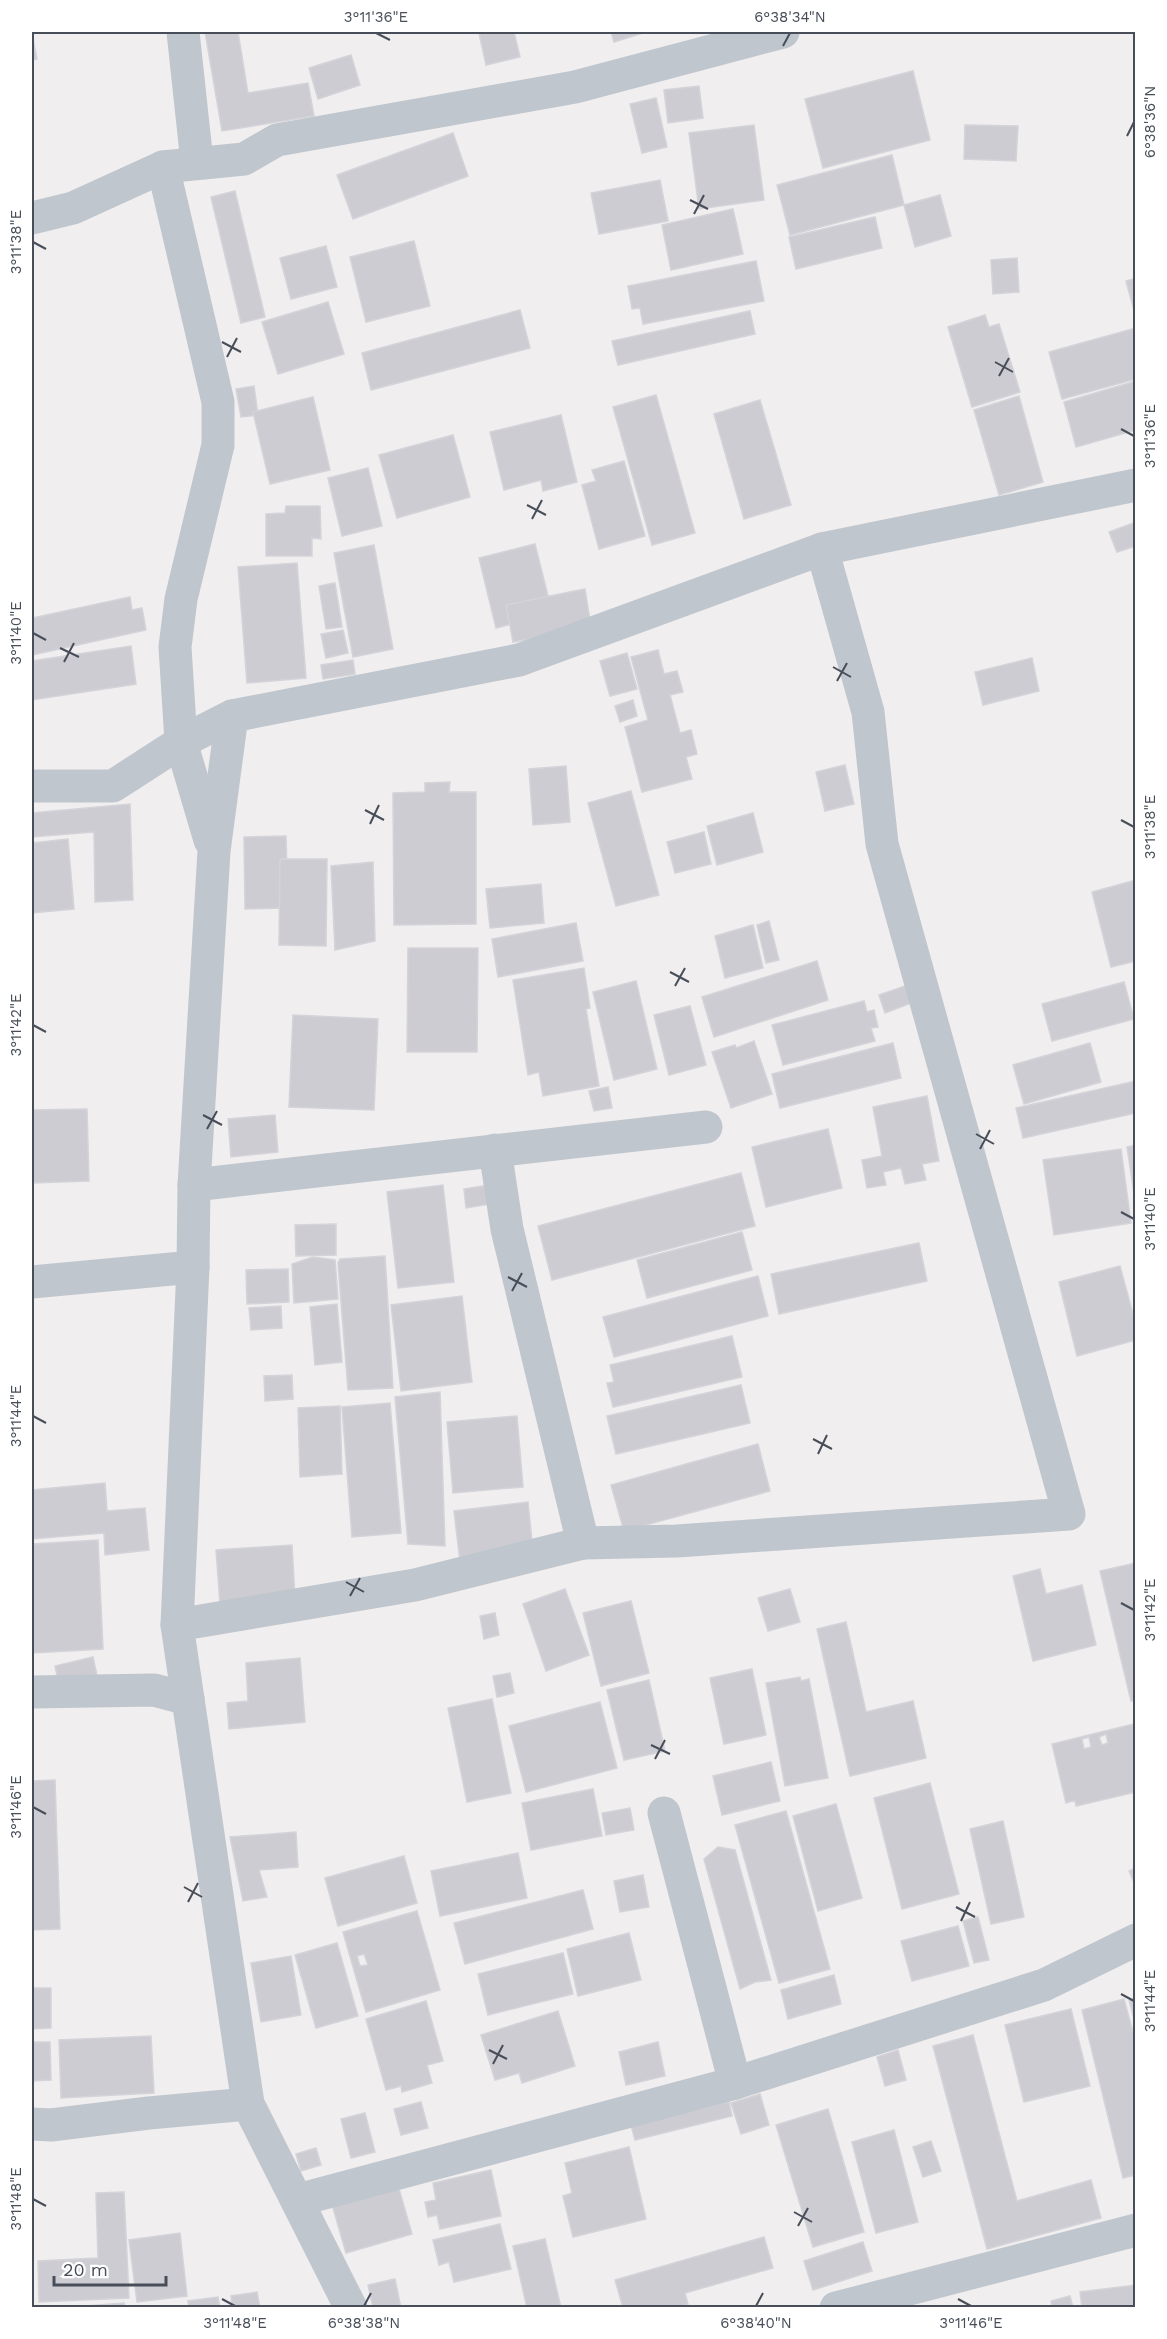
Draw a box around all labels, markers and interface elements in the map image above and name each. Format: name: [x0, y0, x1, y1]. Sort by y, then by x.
text: 3°11'36"E: [344, 8, 408, 26]
text: 6°38'34"N: [754, 8, 826, 26]
text: 6°38'36"N: [1141, 86, 1159, 158]
text: 3°11'38"E: [7, 210, 25, 274]
text: 3°11'36"E: [1141, 404, 1159, 468]
text: 3°11'40"E: [7, 601, 25, 665]
text: 3°11'38"E: [1141, 795, 1159, 859]
text: 3°11'42"E: [7, 993, 25, 1057]
text: 3°11'40"E: [1141, 1187, 1159, 1251]
text: 3°11'44"E: [7, 1385, 25, 1447]
text: 3°11'42"E: [1141, 1578, 1159, 1642]
text: 3°11'46"E: [7, 1775, 25, 1839]
text: 3°11'44"E: [1141, 1970, 1159, 2032]
text: 3°11'48"E: [7, 2167, 25, 2231]
scale bar: [54, 2249, 166, 2287]
text: 20 m: [63, 2259, 108, 2280]
text: 3°11'48"E: [203, 2314, 267, 2332]
text: 6°38'38"N: [328, 2314, 400, 2332]
text: 6°38'40"N: [720, 2314, 792, 2332]
text: 3°11'46"E: [939, 2314, 1003, 2332]

